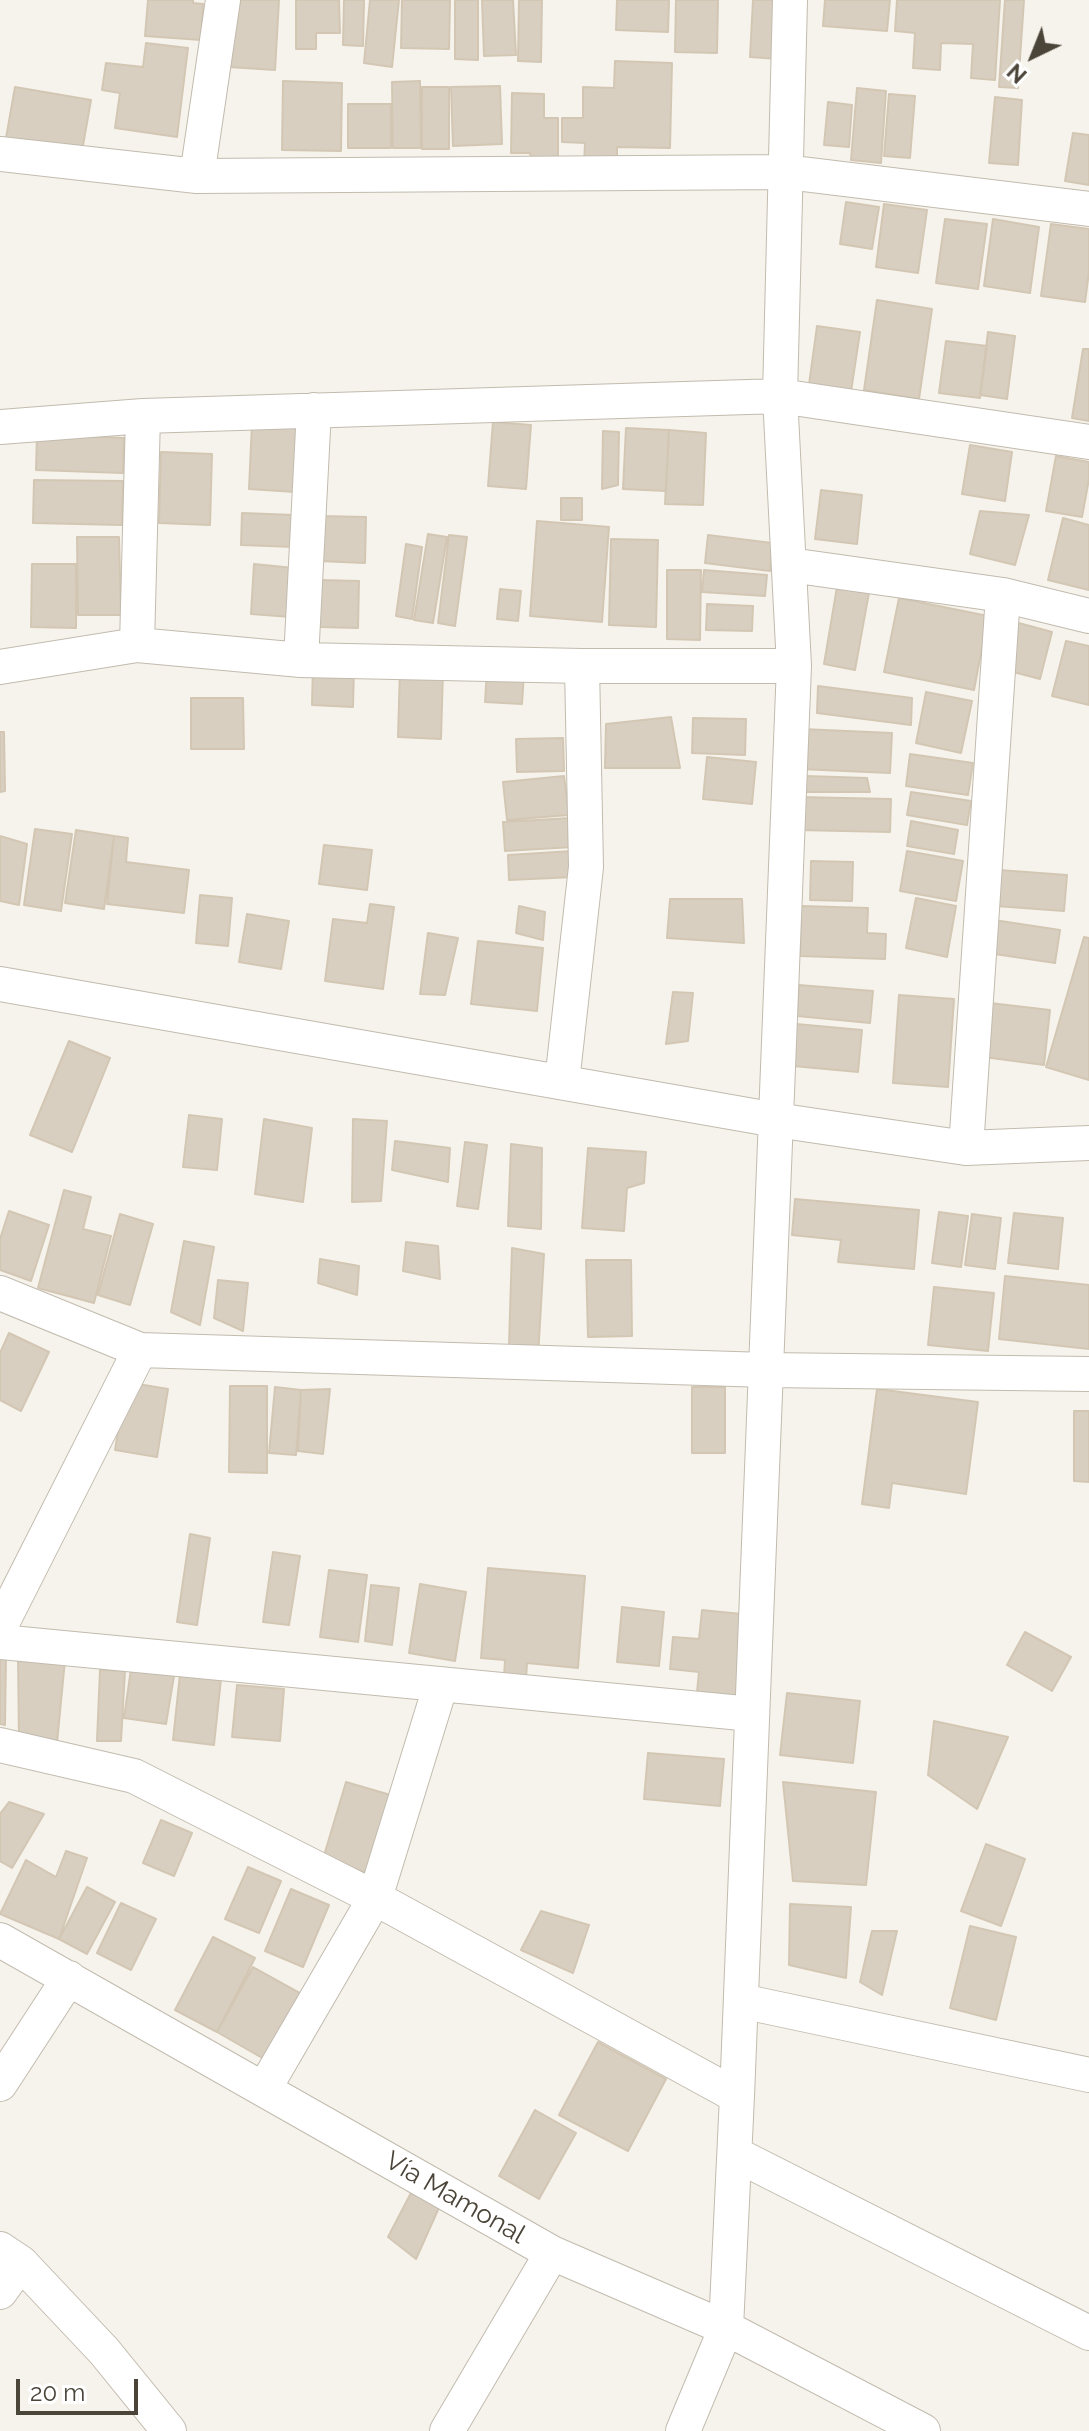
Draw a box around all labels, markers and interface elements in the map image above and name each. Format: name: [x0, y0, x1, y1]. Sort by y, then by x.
north arrow: [993, 16, 1073, 96]
text: N: [1002, 58, 1032, 89]
street label: Vía Mamonal: [379, 2145, 531, 2251]
scale bar: [20, 2363, 142, 2413]
text: 20 m: [30, 2378, 85, 2407]

